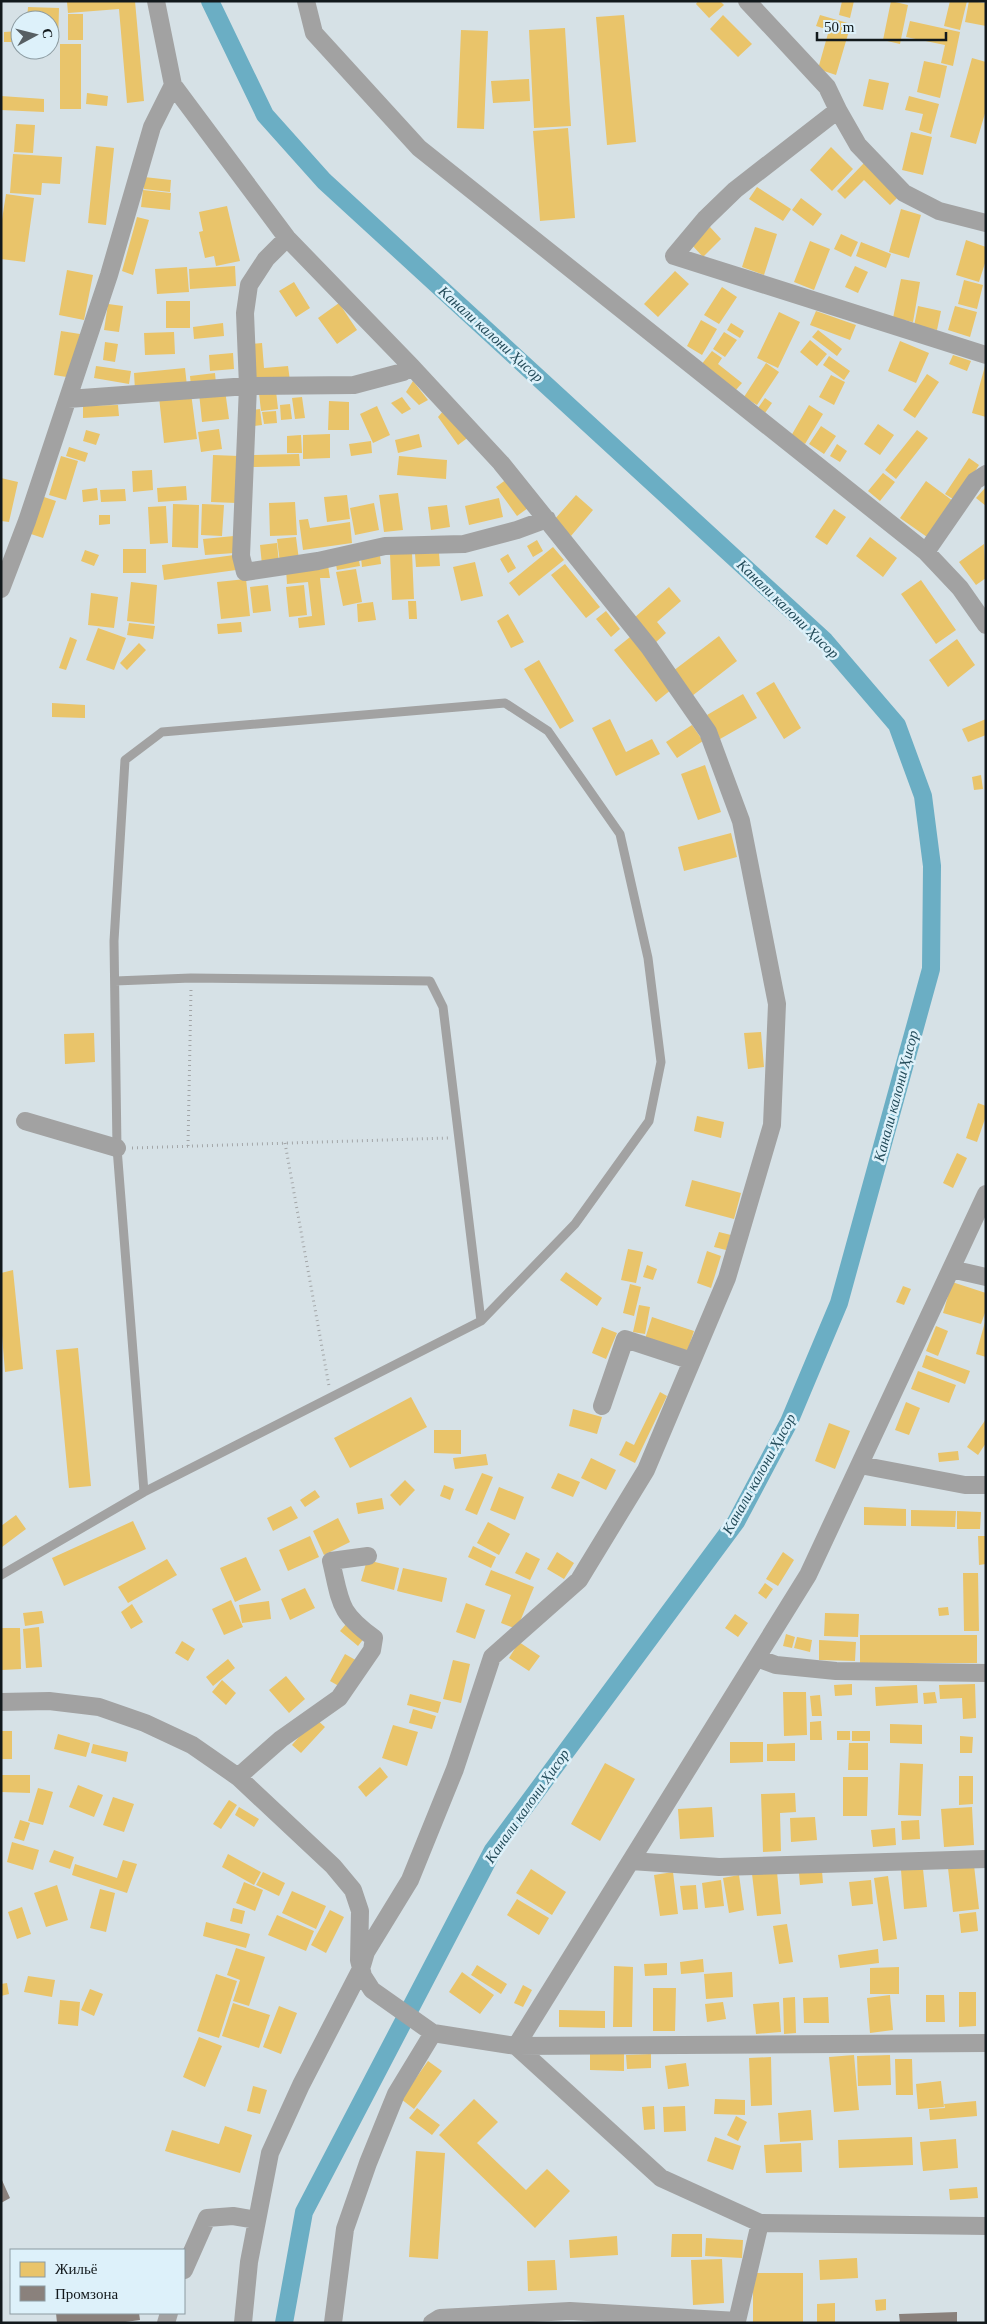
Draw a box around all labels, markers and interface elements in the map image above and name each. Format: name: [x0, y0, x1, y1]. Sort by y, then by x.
north arrow: [10, 10, 60, 60]
scale bar: [817, 10, 946, 42]
text: 50 m: [824, 19, 855, 35]
text: С: [39, 28, 55, 39]
water label: Канали калони Ҳисор: [435, 282, 547, 386]
water label: Канали калони Ҳисор: [733, 556, 843, 662]
water label: Канали калони Ҳисор: [871, 1028, 921, 1164]
water label: Канали калони Ҳисор: [719, 1411, 799, 1538]
water label: Канали калони Ҳисор: [481, 1746, 573, 1867]
legend: [10, 2249, 185, 2314]
text: Жильё: [55, 2261, 98, 2277]
text: Промзона: [55, 2286, 118, 2302]

